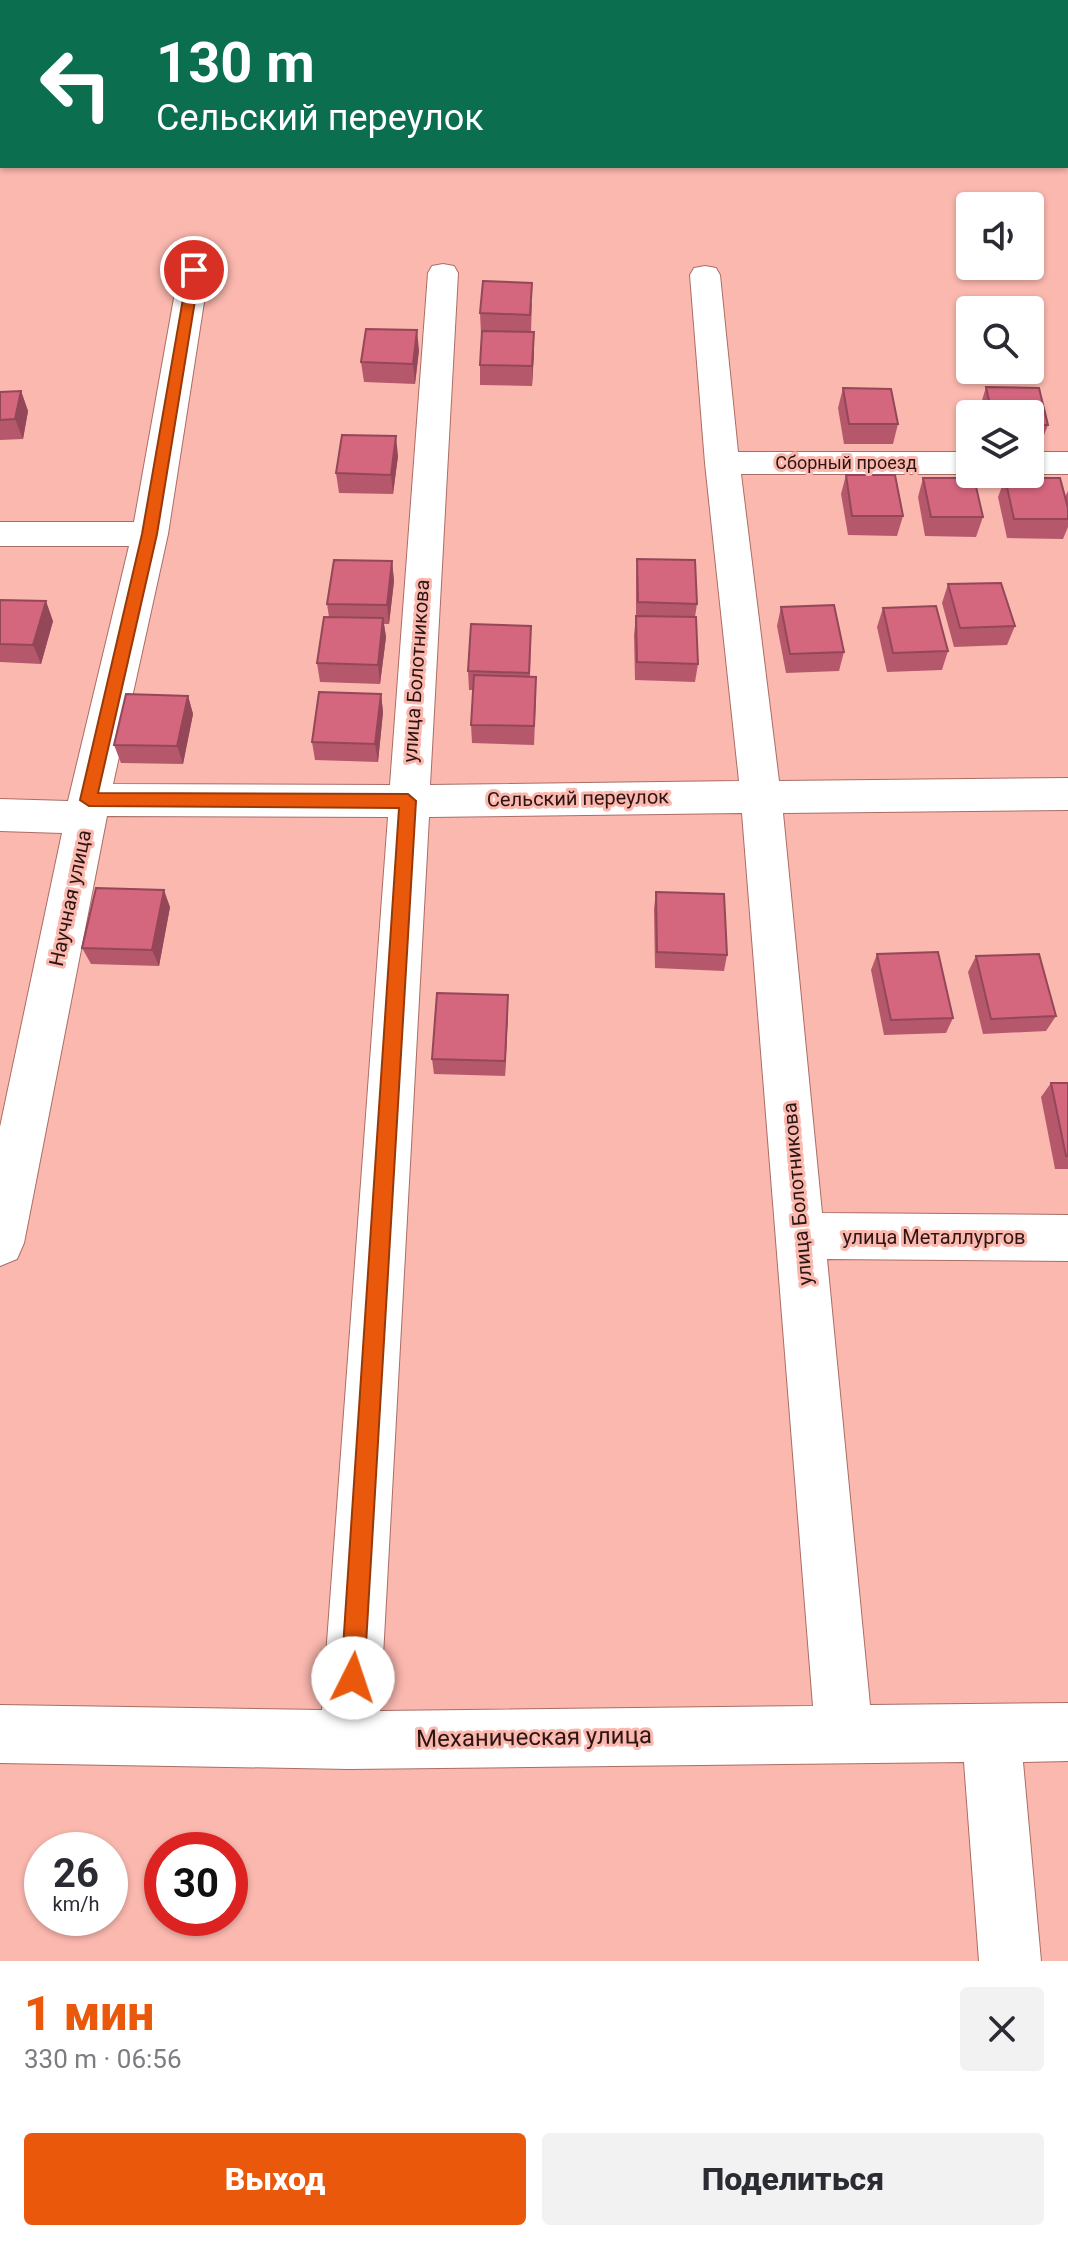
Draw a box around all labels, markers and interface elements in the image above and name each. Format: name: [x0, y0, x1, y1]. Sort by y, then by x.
text: 130 m: [156, 30, 315, 96]
icon: left: [24, 32, 128, 136]
text: Сельский переулок: [156, 97, 484, 139]
map controls: [956, 192, 1044, 488]
button: sound: [956, 192, 1044, 280]
pin: [160, 236, 228, 304]
icon: arrive: [172, 248, 216, 292]
button: search: [956, 296, 1044, 384]
button: layers: [956, 400, 1044, 488]
street label: Сборный проезд: [775, 452, 917, 473]
street label: улица Болотникова: [398, 579, 434, 763]
street label: Сельский переулок: [487, 784, 669, 812]
street label: Научная улица: [44, 828, 96, 968]
street label: улица Болотникова: [777, 1102, 817, 1286]
street label: улица Металлургов: [842, 1225, 1026, 1249]
position arrow: [311, 1636, 395, 1720]
street label: Механическая улица: [416, 1721, 652, 1753]
speed limit sign: 30: [144, 1832, 248, 1936]
text: 26: [53, 1850, 99, 1897]
text: km/h: [53, 1892, 99, 1916]
text: 1 мин: [24, 1985, 154, 2042]
button: close: [960, 1987, 1044, 2071]
text: 330 m · 06:56: [24, 2044, 182, 2074]
button: Выход: [24, 2133, 526, 2225]
button: Поделиться: [542, 2133, 1044, 2225]

